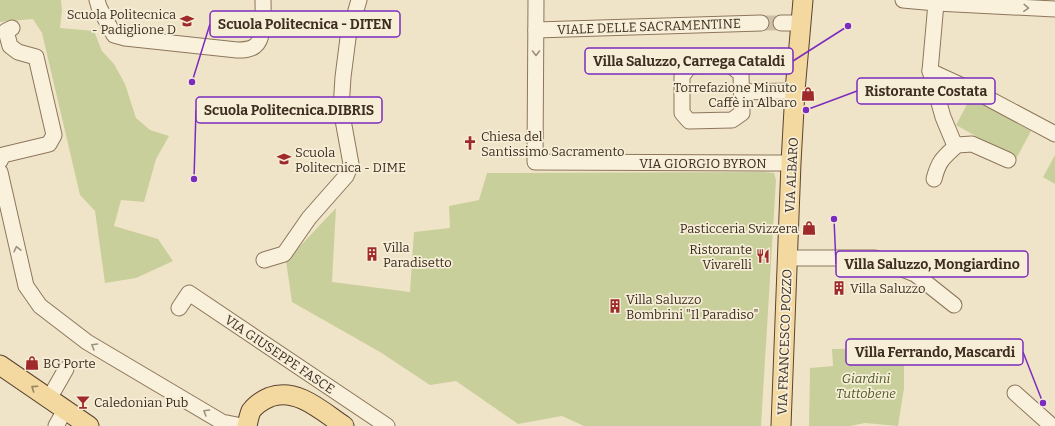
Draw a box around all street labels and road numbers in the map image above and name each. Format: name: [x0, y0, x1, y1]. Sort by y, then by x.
street label: VIALE DELLE SACRAMENTINE: [557, 16, 741, 37]
street label: VIA ALBARO: [782, 137, 801, 213]
street label: VIA GIORGIO BYRON: [639, 156, 767, 171]
street label: VIA FRANCESCO POZZO: [774, 269, 795, 415]
street label: VIA GIUSEPPE FASCE: [222, 312, 337, 397]

